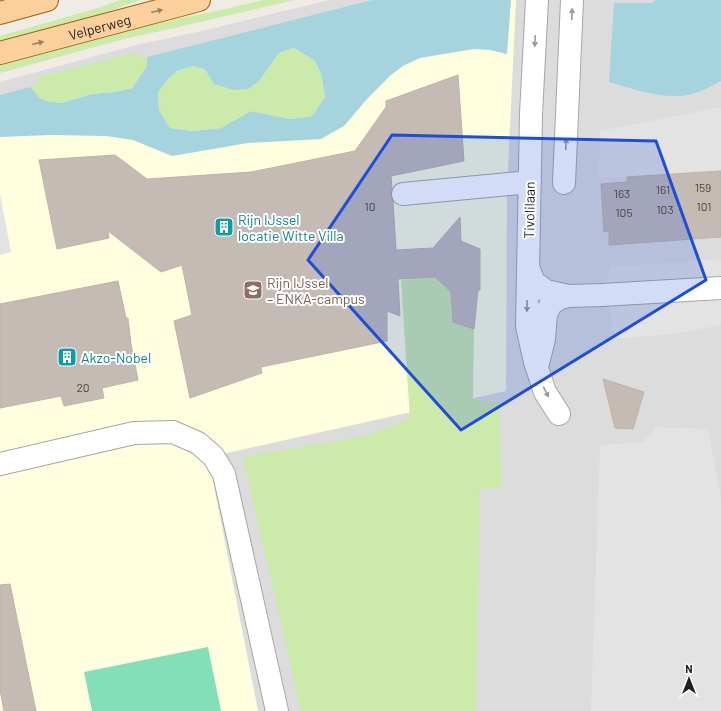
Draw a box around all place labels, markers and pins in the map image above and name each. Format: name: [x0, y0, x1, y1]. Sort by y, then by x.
place label: Rijn IJssel locatie Witte Villa: [238, 211, 344, 244]
building icon: Rijn IJssel locatie Witte Villa: [213, 216, 235, 238]
place label: Rijn IJssel – ENKA-campus: [267, 274, 365, 307]
school or university icon: Rijn IJssel – ENKA-campus: [242, 279, 264, 301]
building icon: Akzo-Nobel: [56, 346, 78, 368]
place label: Akzo-Nobel: [81, 349, 151, 366]

